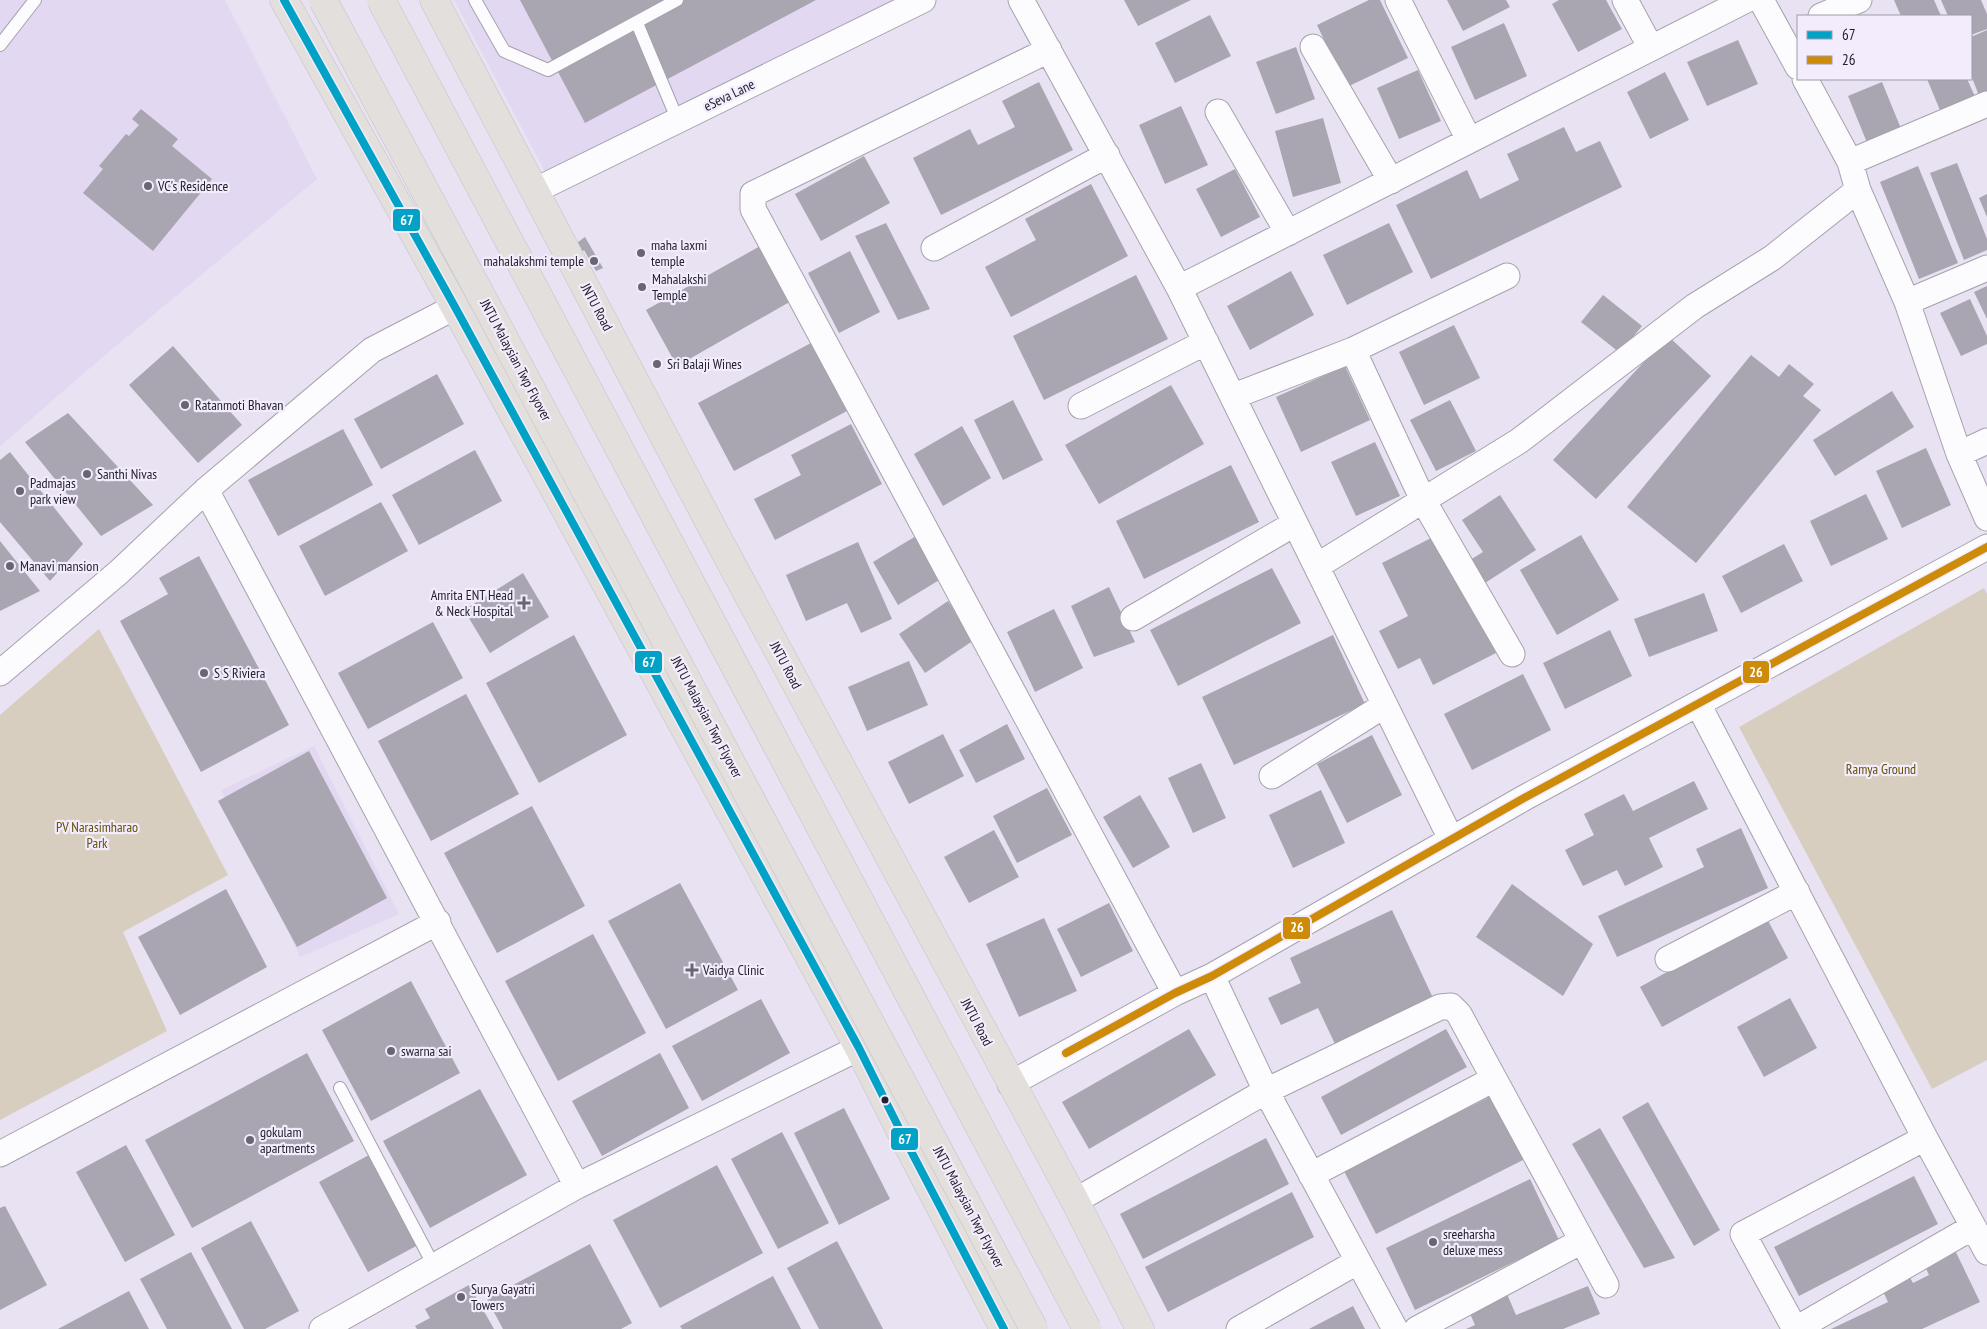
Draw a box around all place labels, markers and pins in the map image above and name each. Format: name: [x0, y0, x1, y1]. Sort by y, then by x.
place label: VC's Residence: [157, 177, 229, 195]
marker: VC's Residence: [142, 180, 154, 192]
place label: maha laxmi temple: [651, 236, 707, 270]
marker: maha laxmi temple: [635, 247, 647, 259]
place label: mahalakshmi temple: [483, 252, 584, 270]
marker: mahalakshmi temple: [588, 255, 600, 267]
place label: Mahalakshi Temple: [652, 270, 707, 304]
marker: Mahalakshi Temple: [636, 281, 648, 293]
place label: Sri Balaji Wines: [667, 355, 742, 373]
marker: Sri Balaji Wines: [651, 358, 663, 370]
place label: Ratanmoti Bhavan: [195, 396, 283, 414]
marker: Ratanmoti Bhavan: [179, 399, 191, 411]
place label: Santhi Nivas: [97, 465, 157, 483]
marker: Santhi Nivas: [81, 468, 93, 480]
place label: Padmajas park view: [30, 474, 77, 508]
marker: Padmajas park view: [14, 485, 26, 497]
place label: Manavi mansion: [20, 557, 99, 575]
marker: Manavi mansion: [4, 560, 16, 572]
place label: Amrita ENT Head & Neck Hospital: [431, 586, 514, 620]
marker: Amrita ENT Head & Neck Hospital: [517, 596, 531, 610]
place label: S S Riviera: [214, 664, 265, 682]
marker: S S Riviera: [198, 667, 210, 679]
place label: Vaidya Clinic: [702, 961, 764, 979]
marker: Vaidya Clinic: [685, 963, 699, 977]
place label: swarna sai: [401, 1042, 452, 1060]
marker: swarna sai: [385, 1045, 397, 1057]
unlabelled marker: [880, 1095, 890, 1105]
place label: gokulam apartments: [260, 1123, 315, 1157]
marker: gokulam apartments: [244, 1134, 256, 1146]
place label: sreeharsha deluxe mess: [1443, 1225, 1503, 1259]
marker: sreeharsha deluxe mess: [1427, 1236, 1439, 1248]
place label: Surya Gayatri Towers: [471, 1280, 535, 1314]
marker: Surya Gayatri Towers: [455, 1291, 467, 1303]

